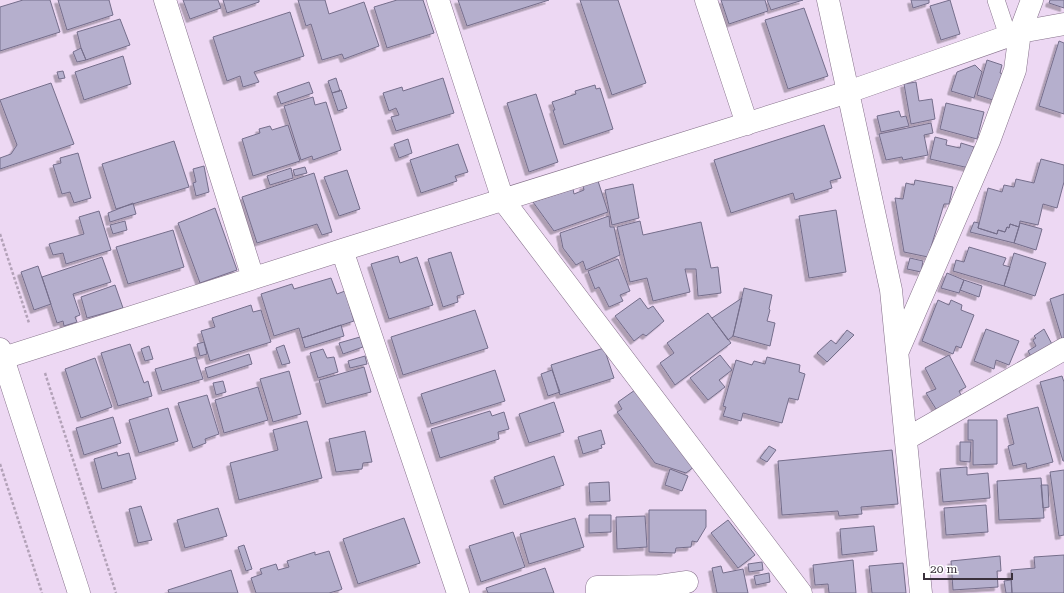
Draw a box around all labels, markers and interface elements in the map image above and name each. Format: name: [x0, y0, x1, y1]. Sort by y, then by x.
scale bar: [924, 555, 1012, 581]
text: 20 m: [930, 562, 957, 576]

